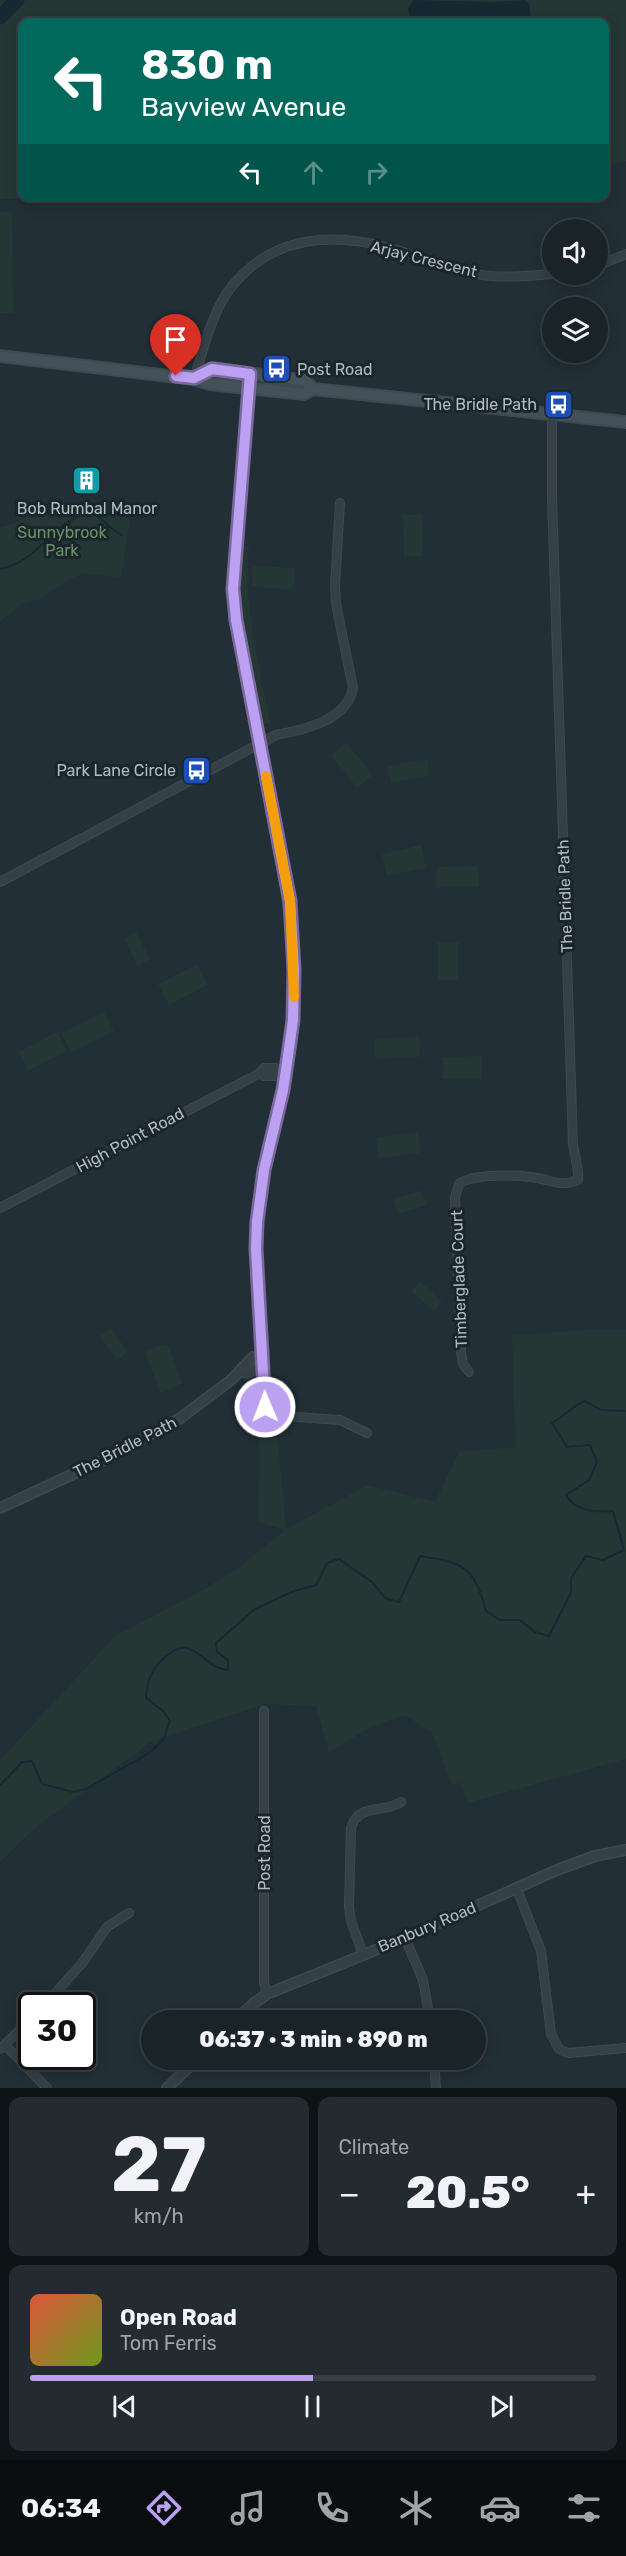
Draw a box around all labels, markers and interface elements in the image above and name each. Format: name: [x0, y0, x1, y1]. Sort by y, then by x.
text: 830 m: [141, 40, 273, 90]
icon: left: [42, 42, 120, 120]
text: Bayview Avenue: [141, 91, 346, 123]
icon: left: [234, 156, 267, 189]
icon: ahead: [297, 156, 330, 189]
icon: right: [360, 156, 393, 189]
map controls: [542, 219, 608, 363]
button: sound: [542, 219, 608, 285]
street label: Arjay Crescent: [369, 237, 479, 281]
button: layers: [542, 297, 608, 363]
pin: [150, 314, 201, 376]
icon: arrive: [159, 323, 192, 356]
bus stop icon: Post Road: [260, 353, 292, 385]
place label: Post Road: [297, 360, 373, 379]
bus stop icon: The Bridle Path: [542, 388, 574, 420]
place label: The Bridle Path: [424, 395, 537, 414]
building icon: Bob Rumbal Manor: [71, 464, 103, 496]
place label: Bob Rumbal Manor: [17, 499, 157, 518]
park label: Sunnybrook Park: [17, 523, 108, 560]
bus stop icon: Park Lane Circle: [181, 754, 213, 786]
place label: Park Lane Circle: [56, 761, 176, 780]
street label: The Bridle Path: [554, 839, 576, 953]
street label: High Point Road: [73, 1104, 187, 1176]
street label: Timberglade Court: [447, 1210, 471, 1348]
position arrow: [233, 1375, 297, 1439]
street label: The Bridle Path: [70, 1413, 180, 1481]
street label: Post Road: [255, 1815, 274, 1891]
street label: Banbury Road: [375, 1898, 479, 1956]
speed limit sign: 30: [18, 1992, 96, 2070]
text: 06:37 · 3 min · 890 m: [199, 2026, 428, 2053]
text: 27: [111, 2118, 206, 2211]
text: Climate: [339, 2135, 409, 2159]
text: 20.5°: [406, 2166, 530, 2219]
text: −: [339, 2174, 360, 2213]
text: +: [575, 2174, 596, 2213]
text: km/h: [134, 2204, 184, 2228]
text: Open Road: [120, 2304, 237, 2331]
text: Tom Ferris: [120, 2331, 217, 2355]
icon: previous: [108, 2390, 141, 2423]
icon: pause: [296, 2390, 329, 2423]
icon: next: [485, 2390, 518, 2423]
icon: directions: [143, 2487, 185, 2529]
icon: music: [227, 2487, 269, 2529]
icon: phone: [311, 2487, 353, 2529]
icon: climate: [395, 2487, 437, 2529]
icon: car: [479, 2487, 521, 2529]
icon: filters: [563, 2487, 605, 2529]
text: 06:34: [21, 2492, 101, 2524]

